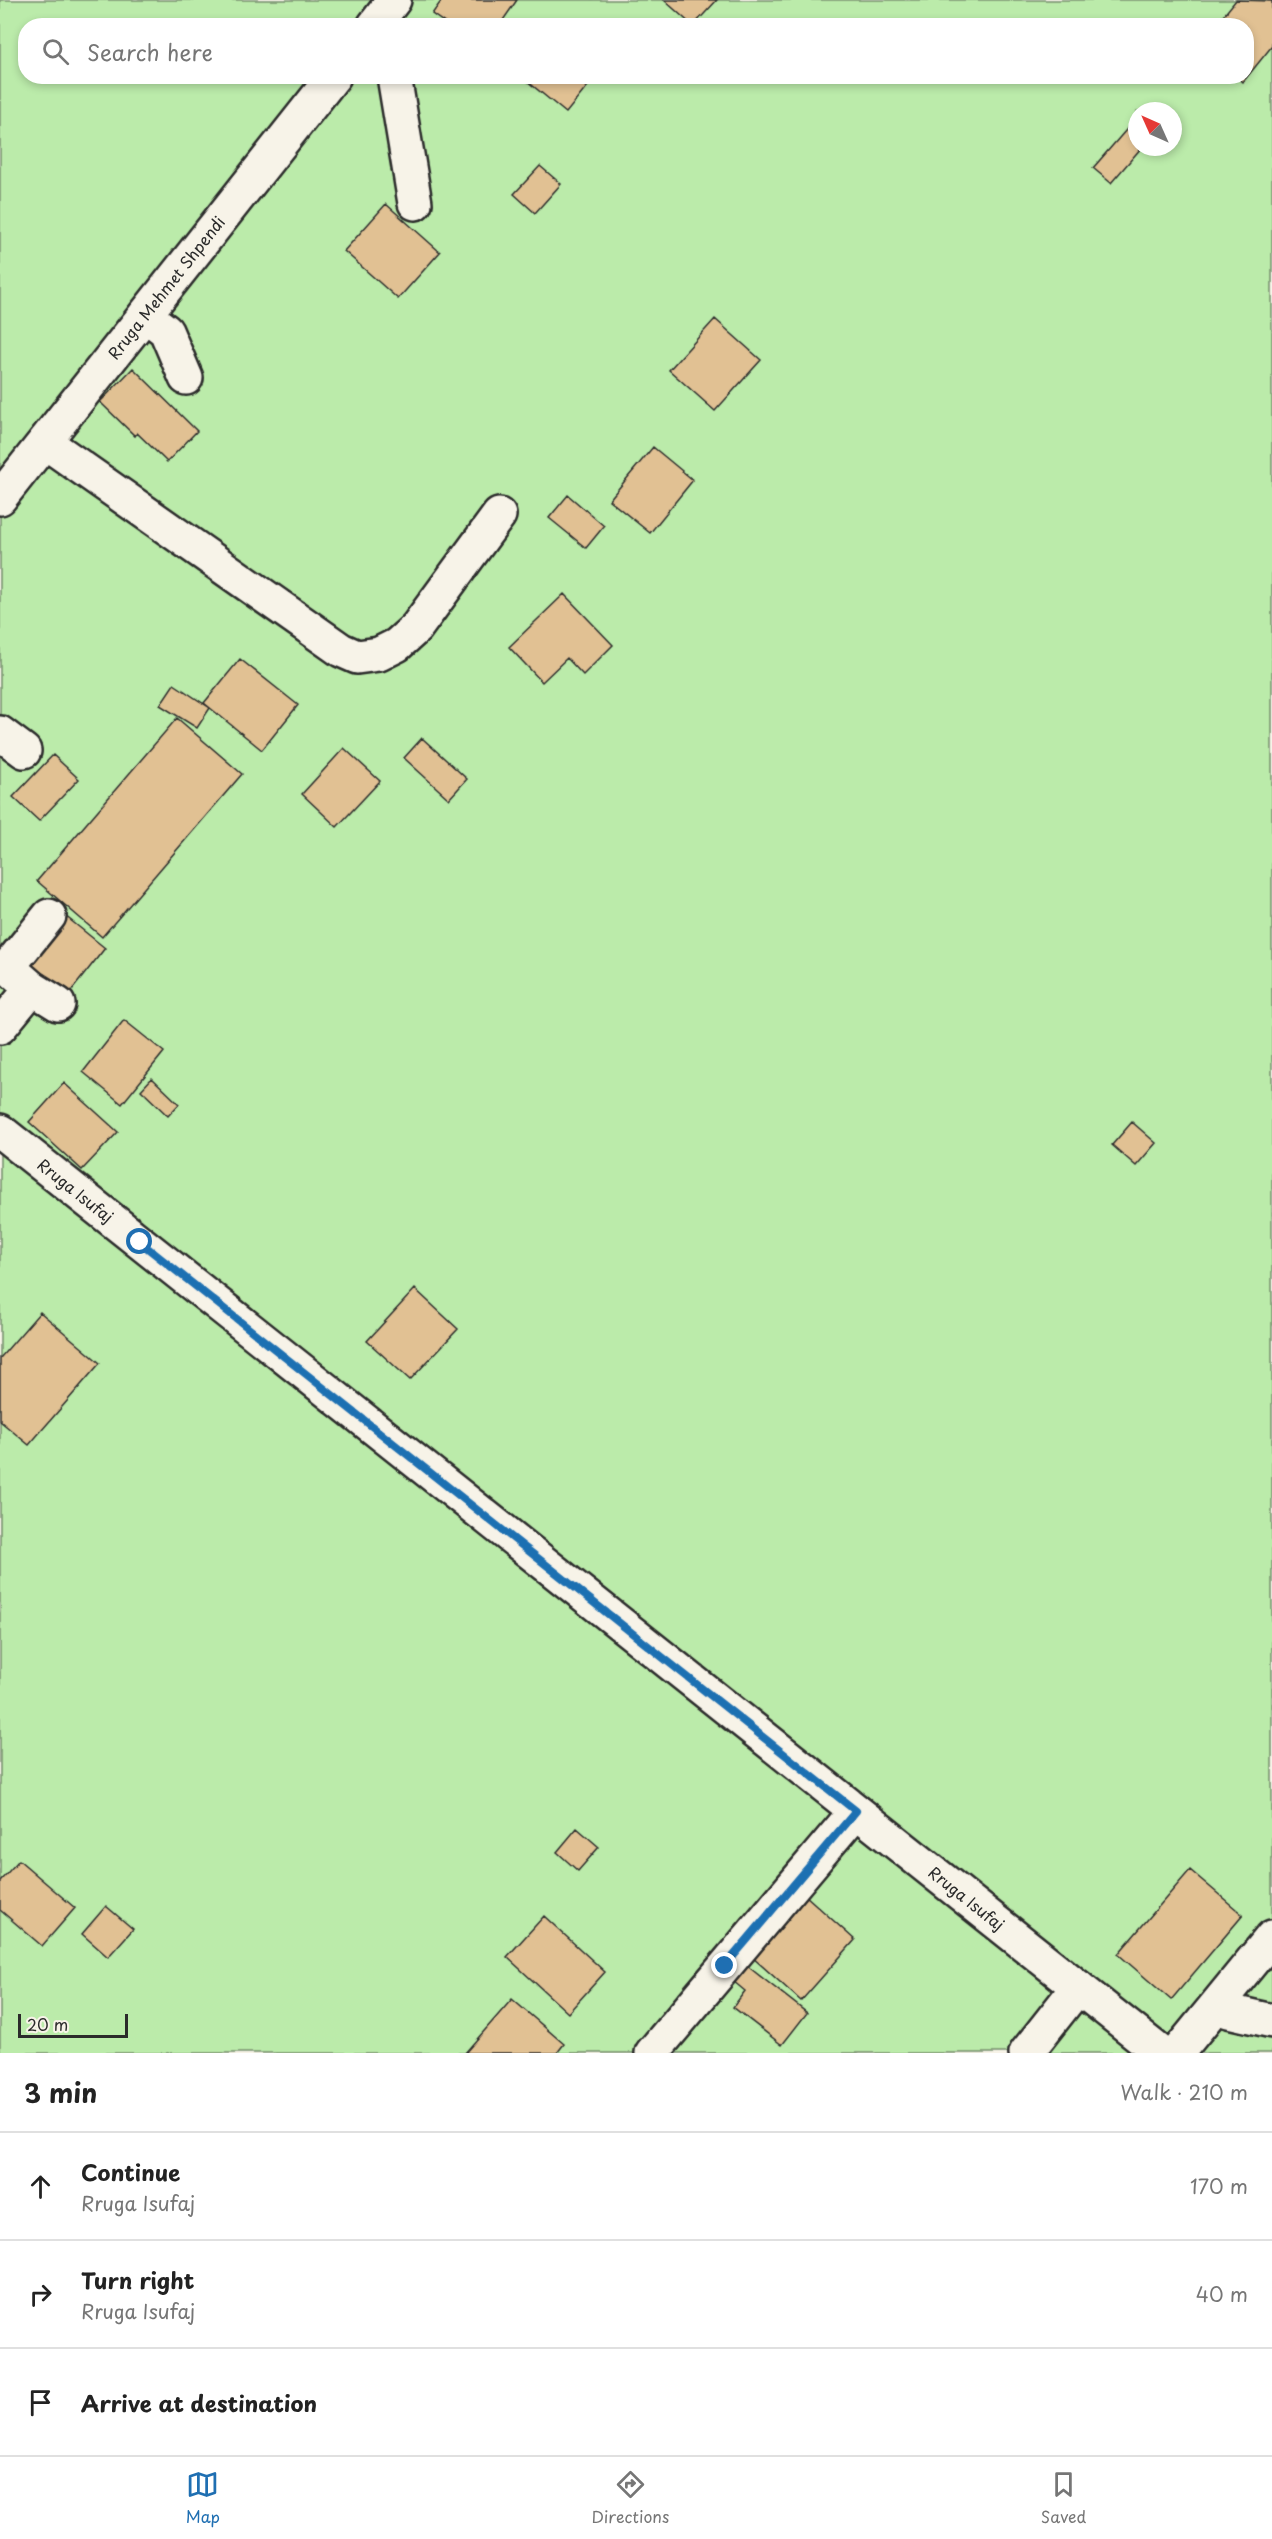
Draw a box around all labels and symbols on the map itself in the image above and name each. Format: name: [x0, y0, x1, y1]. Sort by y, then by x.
north arrow: [1128, 102, 1182, 156]
street label: Rruga Mehmet Shpendi: [101, 210, 230, 364]
street label: Rruga Isufaj: [33, 1152, 119, 1228]
route start: [126, 1228, 152, 1254]
street label: Rruga Isufaj: [924, 1860, 1010, 1935]
route end: [711, 1952, 737, 1978]
scale bar: [18, 2011, 128, 2038]

